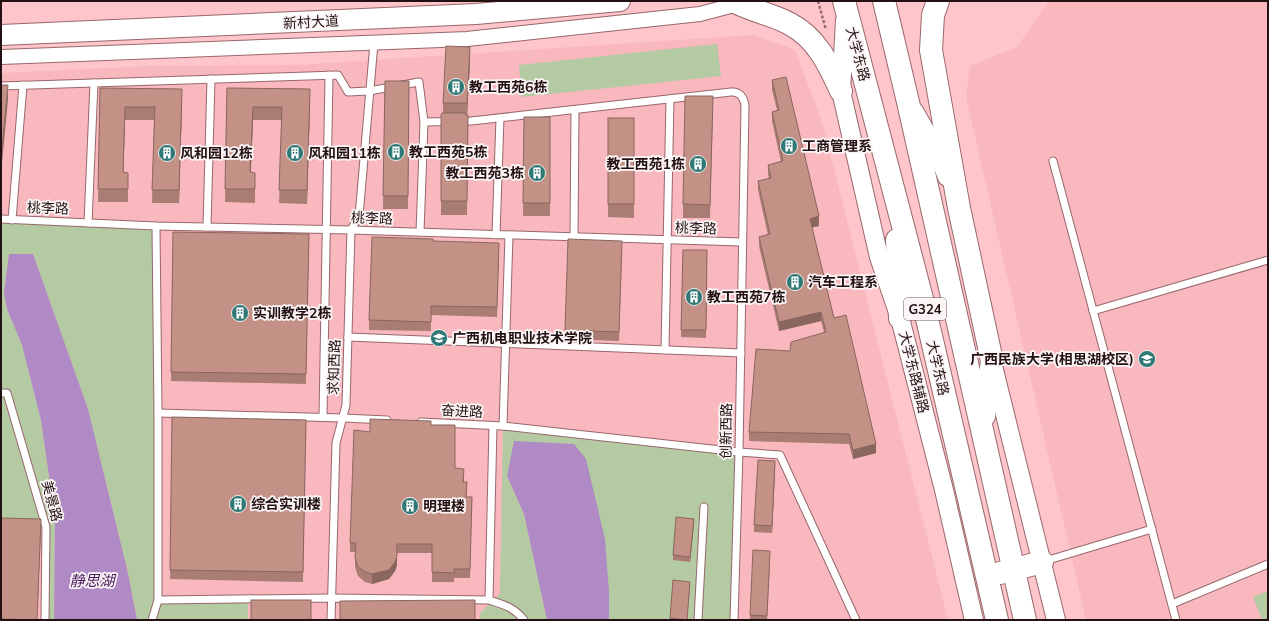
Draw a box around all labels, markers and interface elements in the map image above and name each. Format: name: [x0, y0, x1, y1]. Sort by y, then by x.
street label: 新村大道: [283, 12, 339, 32]
street label: 大学东路: [842, 25, 874, 83]
building icon: 教工西苑6栋: [446, 77, 466, 97]
place label: 教工西苑6栋: [469, 78, 547, 96]
building icon: 工商管理系: [779, 136, 799, 156]
place label: 工商管理系: [802, 137, 872, 155]
building icon: 教工西苑5栋: [386, 142, 406, 162]
building icon: 风和园12栋: [157, 143, 177, 163]
building icon: 风和园11栋: [285, 143, 305, 163]
place label: 教工西苑5栋: [409, 143, 487, 161]
place label: 风和园12栋: [180, 144, 253, 162]
place label: 风和园11栋: [308, 144, 381, 162]
building icon: 教工西苑1栋: [688, 154, 708, 174]
place label: 教工西苑1栋: [607, 155, 685, 173]
building icon: 教工西苑3栋: [527, 163, 547, 183]
place label: 教工西苑3栋: [446, 164, 524, 182]
street label: 桃李路: [27, 198, 69, 218]
street label: 桃李路: [351, 208, 393, 228]
street label: 桃李路: [675, 218, 717, 238]
building icon: 汽车工程系: [785, 272, 805, 292]
place label: 汽车工程系: [808, 273, 878, 291]
building icon: 教工西苑7栋: [684, 287, 704, 307]
place label: 教工西苑7栋: [707, 288, 785, 306]
road number: G324: [904, 298, 946, 320]
building icon: 实训教学2栋: [230, 303, 250, 323]
place label: 实训教学2栋: [253, 304, 331, 322]
school or university icon: 广西机电职业技术学院: [429, 328, 449, 348]
place label: 广西机电职业技术学院: [452, 329, 592, 347]
street label: 大学东路辅路: [895, 329, 933, 415]
street label: 求知西路: [324, 339, 344, 395]
street label: 大学东路: [923, 339, 953, 397]
school or university icon: 广西民族大学(相思湖校区): [1137, 349, 1157, 369]
place label: 广西民族大学(相思湖校区): [970, 350, 1134, 368]
street label: 奋进路: [441, 401, 483, 421]
street label: 创新西路: [717, 403, 735, 459]
street label: 美景路: [38, 478, 66, 524]
building icon: 综合实训楼: [228, 494, 248, 514]
place label: 综合实训楼: [251, 495, 321, 513]
building icon: 明理楼: [400, 496, 420, 516]
place label: 明理楼: [423, 497, 465, 515]
water label: 静思湖: [69, 571, 116, 590]

